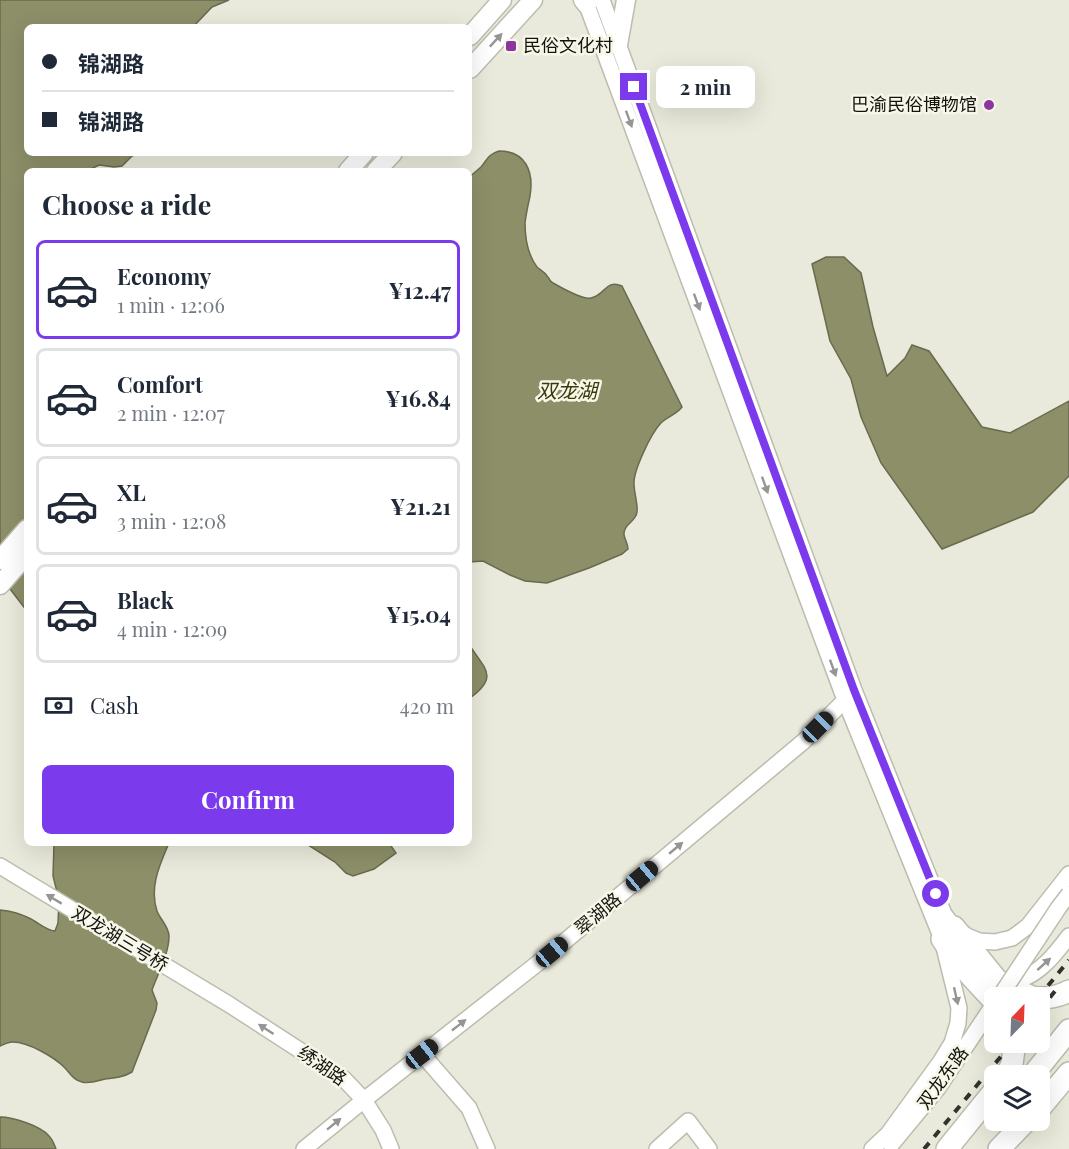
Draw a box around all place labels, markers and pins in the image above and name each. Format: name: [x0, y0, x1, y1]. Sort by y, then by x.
place label: 民俗文化村: [523, 33, 613, 57]
marker: 民俗文化村: [504, 39, 518, 53]
place label: 巴渝民俗博物馆: [851, 92, 977, 116]
marker: 巴渝民俗博物馆: [982, 98, 996, 112]

